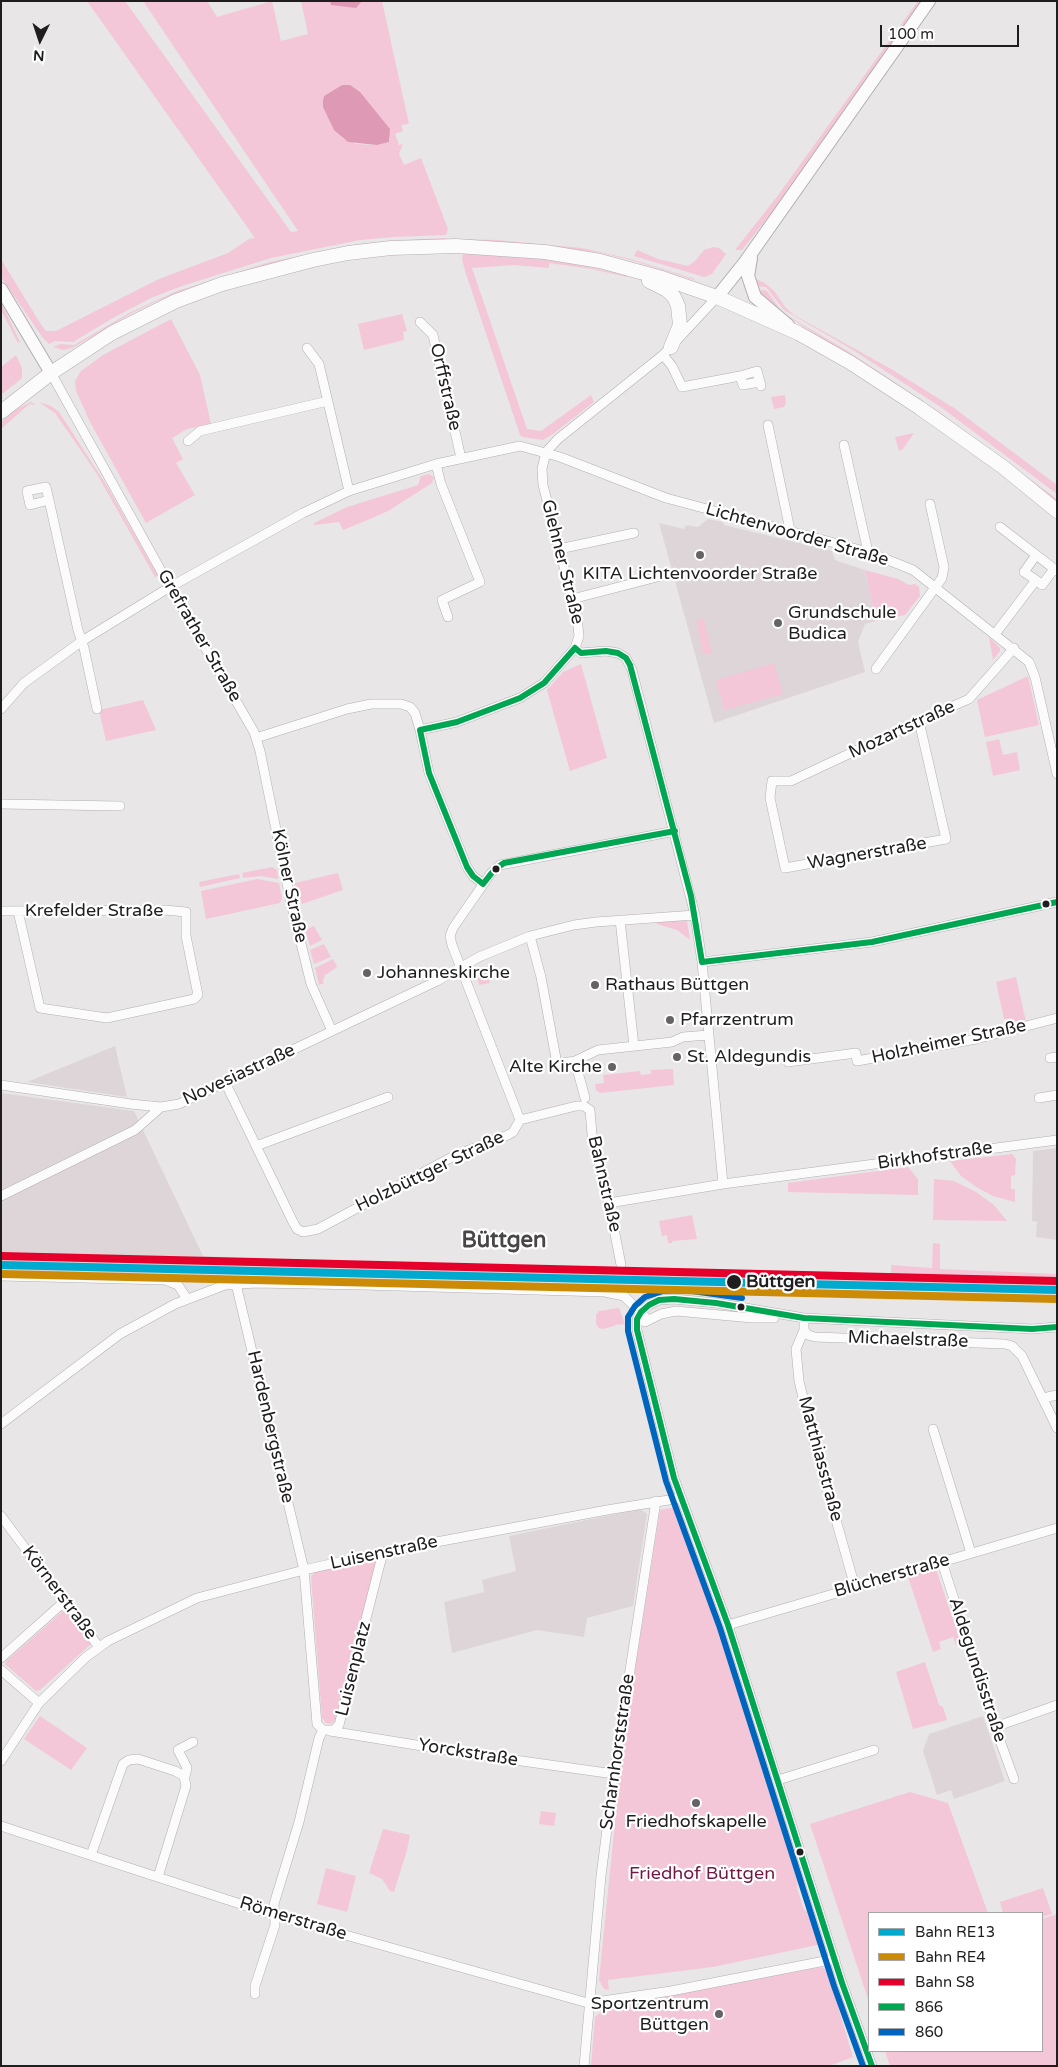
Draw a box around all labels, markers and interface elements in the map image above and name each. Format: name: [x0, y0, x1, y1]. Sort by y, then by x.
north arrow: [15, 15, 65, 65]
scale bar: [883, 15, 1022, 47]
text: 100 m: [888, 25, 934, 43]
text: N: [33, 47, 45, 64]
street label: Orffstraße: [424, 341, 466, 433]
street label: Glehner Straße: [536, 497, 588, 627]
street label: Lichtenvoorder Straße: [703, 498, 891, 572]
marker: KITA Lichtenvoorder Straße: [694, 549, 706, 561]
place label: KITA Lichtenvoorder Straße: [583, 563, 817, 585]
street label: Grefrather Straße: [152, 566, 246, 706]
place label: Grundschule Budica: [788, 602, 897, 644]
marker: Grundschule Budica: [772, 617, 784, 629]
street label: Mozartstraße: [846, 696, 958, 764]
street label: Kölner Straße: [266, 827, 312, 945]
street label: Wagnerstraße: [806, 833, 928, 875]
unlabelled marker: [491, 864, 501, 874]
unlabelled marker: [1041, 899, 1051, 909]
street label: Krefelder Straße: [25, 900, 163, 922]
place label: Johanneskirche: [377, 962, 510, 984]
marker: Johanneskirche: [361, 967, 373, 979]
place label: Rathaus Büttgen: [605, 974, 749, 996]
marker: Rathaus Büttgen: [589, 979, 601, 991]
place label: Pfarrzentrum: [680, 1009, 794, 1031]
marker: Pfarrzentrum: [664, 1014, 676, 1026]
street label: Holzheimer Straße: [870, 1015, 1028, 1069]
street label: Novesiastraße: [179, 1040, 299, 1110]
place label: St. Aldegundis: [687, 1046, 811, 1068]
marker: St. Aldegundis: [671, 1051, 683, 1063]
place label: Alte Kirche: [509, 1056, 602, 1078]
marker: Alte Kirche: [606, 1061, 618, 1073]
street label: Holzbüttger Straße: [352, 1127, 508, 1217]
street label: Bahnstraße: [582, 1134, 626, 1234]
street label: Birkhofstraße: [876, 1137, 994, 1175]
district label: Büttgen: [462, 1228, 546, 1254]
place label: Büttgen: [746, 1271, 815, 1293]
marker: Büttgen: [725, 1273, 743, 1291]
unlabelled marker: [736, 1302, 746, 1312]
street label: Michaelstraße: [847, 1327, 969, 1353]
street label: Hardenbergstraße: [242, 1349, 298, 1505]
street label: Matthiasstraße: [793, 1394, 847, 1524]
street label: Luisenstraße: [328, 1531, 440, 1575]
street label: Körnerstraße: [17, 1542, 101, 1644]
street label: Blücherstraße: [832, 1549, 952, 1603]
street label: Aldegundisstraße: [943, 1595, 1011, 1745]
street label: Luisenplatz: [332, 1619, 376, 1719]
street label: Scharnhorststraße: [596, 1673, 640, 1831]
street label: Yorckstraße: [417, 1734, 519, 1772]
marker: Friedhofskapelle: [690, 1797, 702, 1809]
place label: Friedhofskapelle: [625, 1811, 767, 1833]
unlabelled marker: [795, 1847, 805, 1857]
park label: Friedhof Büttgen: [629, 1863, 775, 1885]
street label: Römerstraße: [237, 1892, 349, 1946]
legend: [868, 1912, 1043, 2052]
text: Bahn RE13: [915, 1923, 995, 1941]
text: Bahn RE4: [915, 1948, 986, 1966]
text: Bahn S8: [915, 1973, 975, 1991]
place label: Sportzentrum Büttgen: [591, 1993, 709, 2036]
text: 866: [915, 1998, 943, 2016]
marker: Sportzentrum Büttgen: [713, 2008, 725, 2020]
text: 860: [915, 2023, 943, 2041]

